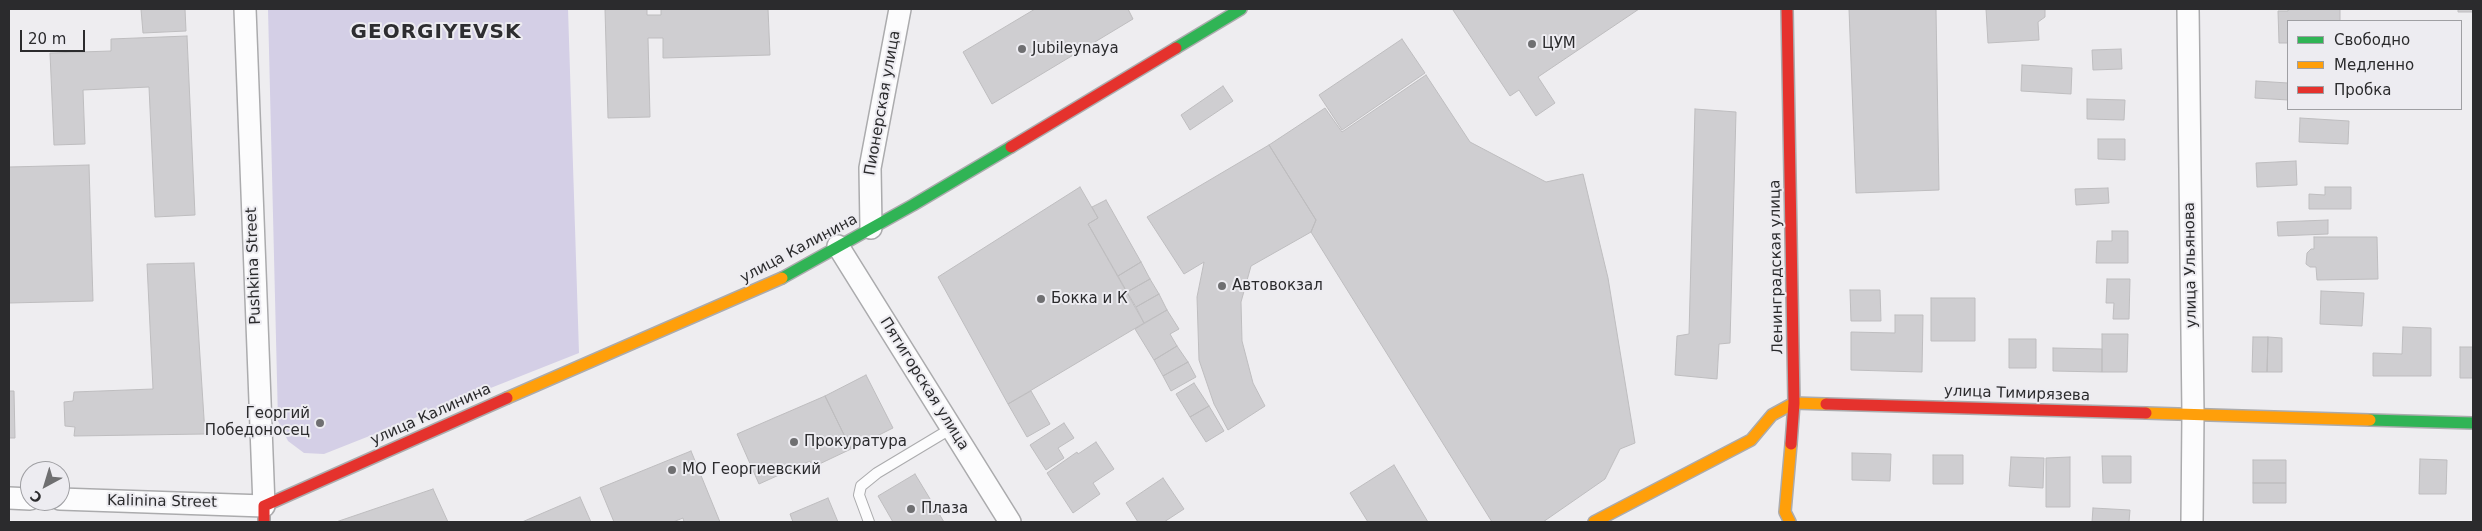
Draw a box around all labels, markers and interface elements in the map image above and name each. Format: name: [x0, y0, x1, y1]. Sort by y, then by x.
scale bar: [22, 20, 88, 52]
legend: [2287, 20, 2462, 110]
district label: GEORGIYEVSK: [349, 21, 523, 45]
street label: Пионерская улица: [861, 29, 905, 177]
text: 20 m: [28, 30, 66, 48]
text: Свободно: [2334, 31, 2410, 49]
place label: ЦУМ: [1542, 35, 1576, 53]
marker: ЦУМ: [1526, 38, 1538, 50]
place label: Jubileynaya: [1032, 40, 1119, 58]
marker: Jubileynaya: [1016, 43, 1028, 55]
text: Медленно: [2334, 56, 2414, 74]
text: Пробка: [2334, 81, 2391, 99]
street label: Ленинградская улица: [1766, 179, 1788, 355]
street label: улица Ульянова: [2181, 202, 2201, 328]
street label: Pushkina Street: [243, 207, 265, 325]
street label: улица Калинина: [737, 211, 861, 287]
place label: Автовокзал: [1232, 277, 1323, 295]
marker: Автовокзал: [1216, 280, 1228, 292]
place label: Бокка и К: [1051, 290, 1128, 308]
marker: Бокка и К: [1035, 293, 1047, 305]
street label: Пятигорская улица: [876, 314, 972, 454]
street label: улица Калинина: [368, 380, 494, 450]
street label: улица Тимирязева: [1944, 382, 2090, 406]
place label: Георгий Победоносец: [205, 405, 310, 440]
marker: Георгий Победоносец: [314, 417, 326, 429]
place label: Прокуратура: [804, 433, 907, 451]
marker: Прокуратура: [788, 436, 800, 448]
north arrow: [20, 461, 70, 511]
place label: МО Георгиевский: [682, 461, 821, 479]
marker: МО Георгиевский: [666, 464, 678, 476]
text: С: [27, 487, 45, 506]
street label: Kalinina Street: [107, 492, 217, 512]
place label: Плаза: [921, 500, 968, 518]
marker: Плаза: [905, 503, 917, 515]

